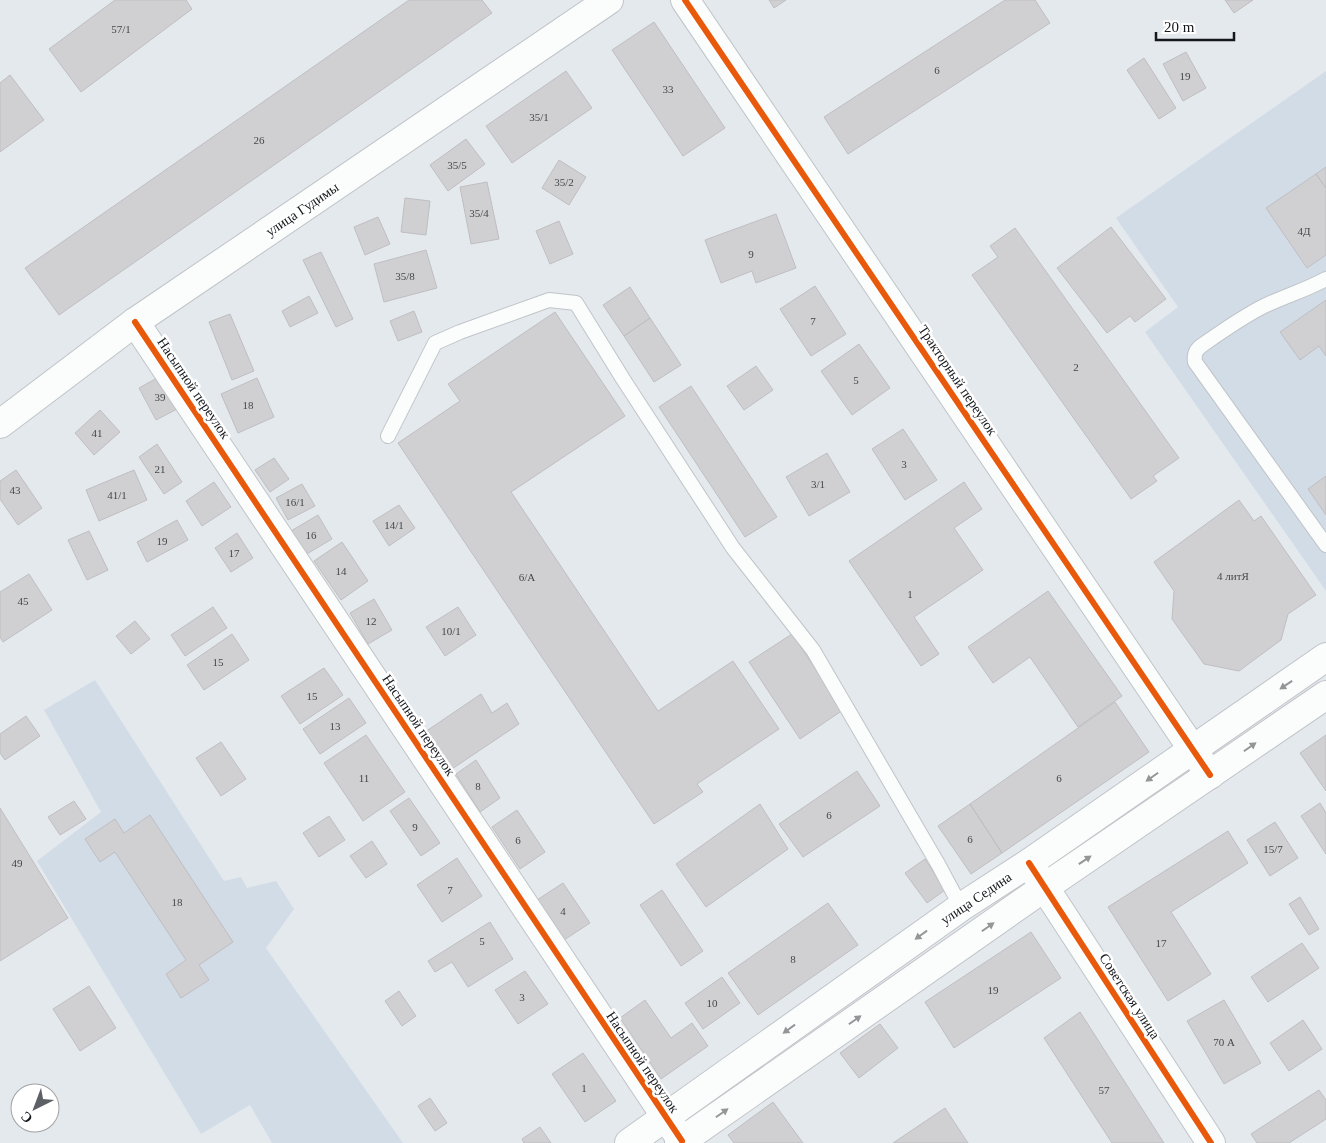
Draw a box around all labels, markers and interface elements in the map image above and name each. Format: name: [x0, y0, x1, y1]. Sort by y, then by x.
scale bar: [1156, 10, 1234, 42]
text: 20 m: [1164, 19, 1195, 35]
house number: 57/1: [111, 23, 131, 35]
house number: 6: [934, 64, 940, 76]
house number: 19: [1180, 70, 1191, 82]
house number: 33: [663, 83, 674, 95]
house number: 35/1: [529, 111, 549, 123]
house number: 26: [254, 134, 265, 146]
house number: 35/5: [447, 159, 467, 171]
house number: 35/2: [554, 176, 574, 188]
street label: улица Гудимы: [263, 179, 342, 239]
house number: 35/4: [469, 207, 489, 219]
house number: 4Д: [1297, 225, 1311, 237]
house number: 9: [748, 248, 754, 260]
house number: 35/8: [395, 270, 415, 282]
house number: 7: [810, 315, 816, 327]
street label: Тракторный переулок: [915, 322, 1000, 438]
street label: Насыпной переулок: [154, 335, 233, 442]
house number: 2: [1073, 361, 1079, 373]
house number: 5: [853, 374, 859, 386]
house number: 39: [155, 391, 166, 403]
house number: 18: [243, 399, 254, 411]
house number: 41: [92, 427, 103, 439]
house number: 3: [901, 458, 907, 470]
house number: 21: [155, 463, 166, 475]
house number: 3/1: [811, 478, 825, 490]
house number: 43: [10, 484, 21, 496]
house number: 41/1: [107, 489, 127, 501]
house number: 16/1: [285, 496, 305, 508]
house number: 14/1: [384, 519, 404, 531]
house number: 16: [306, 529, 317, 541]
house number: 19: [157, 535, 168, 547]
house number: 17: [229, 547, 240, 559]
house number: 14: [336, 565, 347, 577]
house number: 4 литЯ: [1217, 570, 1250, 582]
house number: 6/А: [519, 571, 535, 583]
house number: 1: [907, 588, 913, 600]
house number: 45: [18, 595, 29, 607]
house number: 12: [366, 615, 377, 627]
house number: 10/1: [441, 625, 461, 637]
house number: 15: [213, 656, 224, 668]
street label: Насыпной переулок: [379, 672, 458, 779]
one-way arrow: [1279, 680, 1293, 690]
house number: 15: [307, 690, 318, 702]
house number: 13: [330, 720, 341, 732]
one-way arrow: [1243, 742, 1257, 752]
house number: 11: [359, 772, 369, 784]
house number: 6: [1056, 772, 1062, 784]
one-way arrow: [1146, 772, 1159, 782]
house number: 8: [475, 780, 481, 792]
house number: 6: [826, 809, 832, 821]
house number: 9: [412, 821, 418, 833]
house number: 6: [967, 833, 973, 845]
house number: 6: [515, 834, 521, 846]
house number: 15/7: [1263, 843, 1283, 855]
one-way arrow: [1078, 855, 1092, 865]
house number: 49: [12, 857, 23, 869]
street label: улица Седина: [938, 869, 1015, 928]
house number: 7: [447, 884, 453, 896]
house number: 18: [172, 896, 183, 908]
house number: 4: [560, 905, 566, 917]
one-way arrow: [982, 922, 995, 932]
one-way arrow: [914, 930, 928, 940]
house number: 5: [479, 935, 485, 947]
house number: 17: [1156, 937, 1167, 949]
street label: Советская улица: [1096, 951, 1163, 1042]
house number: 8: [790, 953, 796, 965]
house number: 19: [988, 984, 999, 996]
house number: 3: [519, 991, 525, 1003]
house number: 10: [707, 997, 718, 1009]
street label: Насыпной переулок: [603, 1009, 682, 1116]
one-way arrow: [848, 1015, 862, 1025]
one-way arrow: [783, 1024, 796, 1035]
house number: 70 А: [1213, 1036, 1235, 1048]
house number: 1: [581, 1082, 587, 1094]
north arrow: [10, 1083, 60, 1133]
house number: 57: [1099, 1084, 1110, 1096]
text: С: [18, 1108, 35, 1126]
one-way arrow: [715, 1108, 729, 1118]

